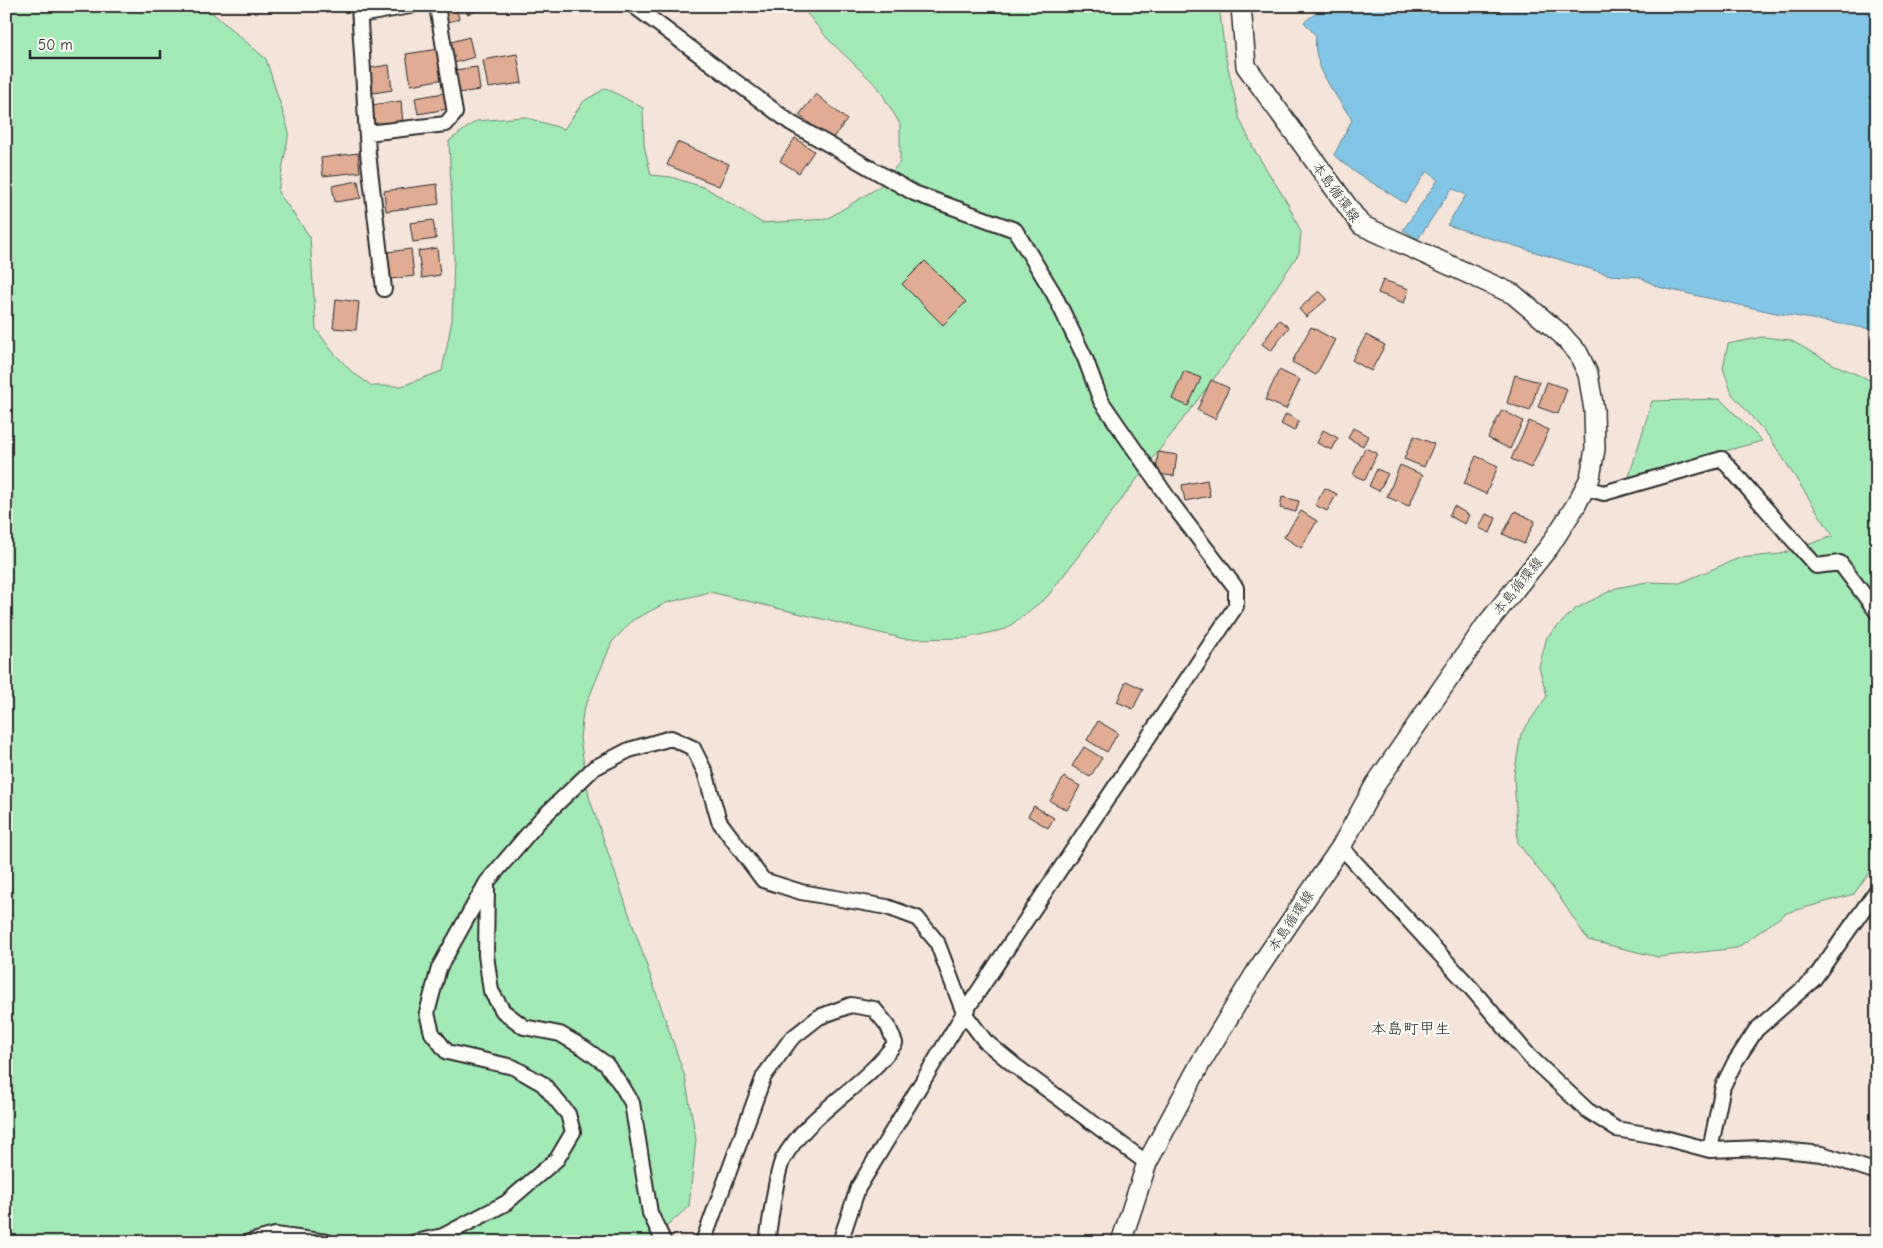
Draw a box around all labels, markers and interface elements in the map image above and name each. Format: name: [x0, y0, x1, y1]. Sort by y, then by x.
scale bar: [30, 28, 160, 60]
text: 50 m: [38, 36, 73, 54]
street label: 本島循環線: [1309, 159, 1363, 225]
street label: 本島循環線: [1489, 553, 1547, 619]
street label: 本島循環線: [1264, 887, 1318, 955]
district label: 本島町甲生: [1371, 1020, 1451, 1038]

